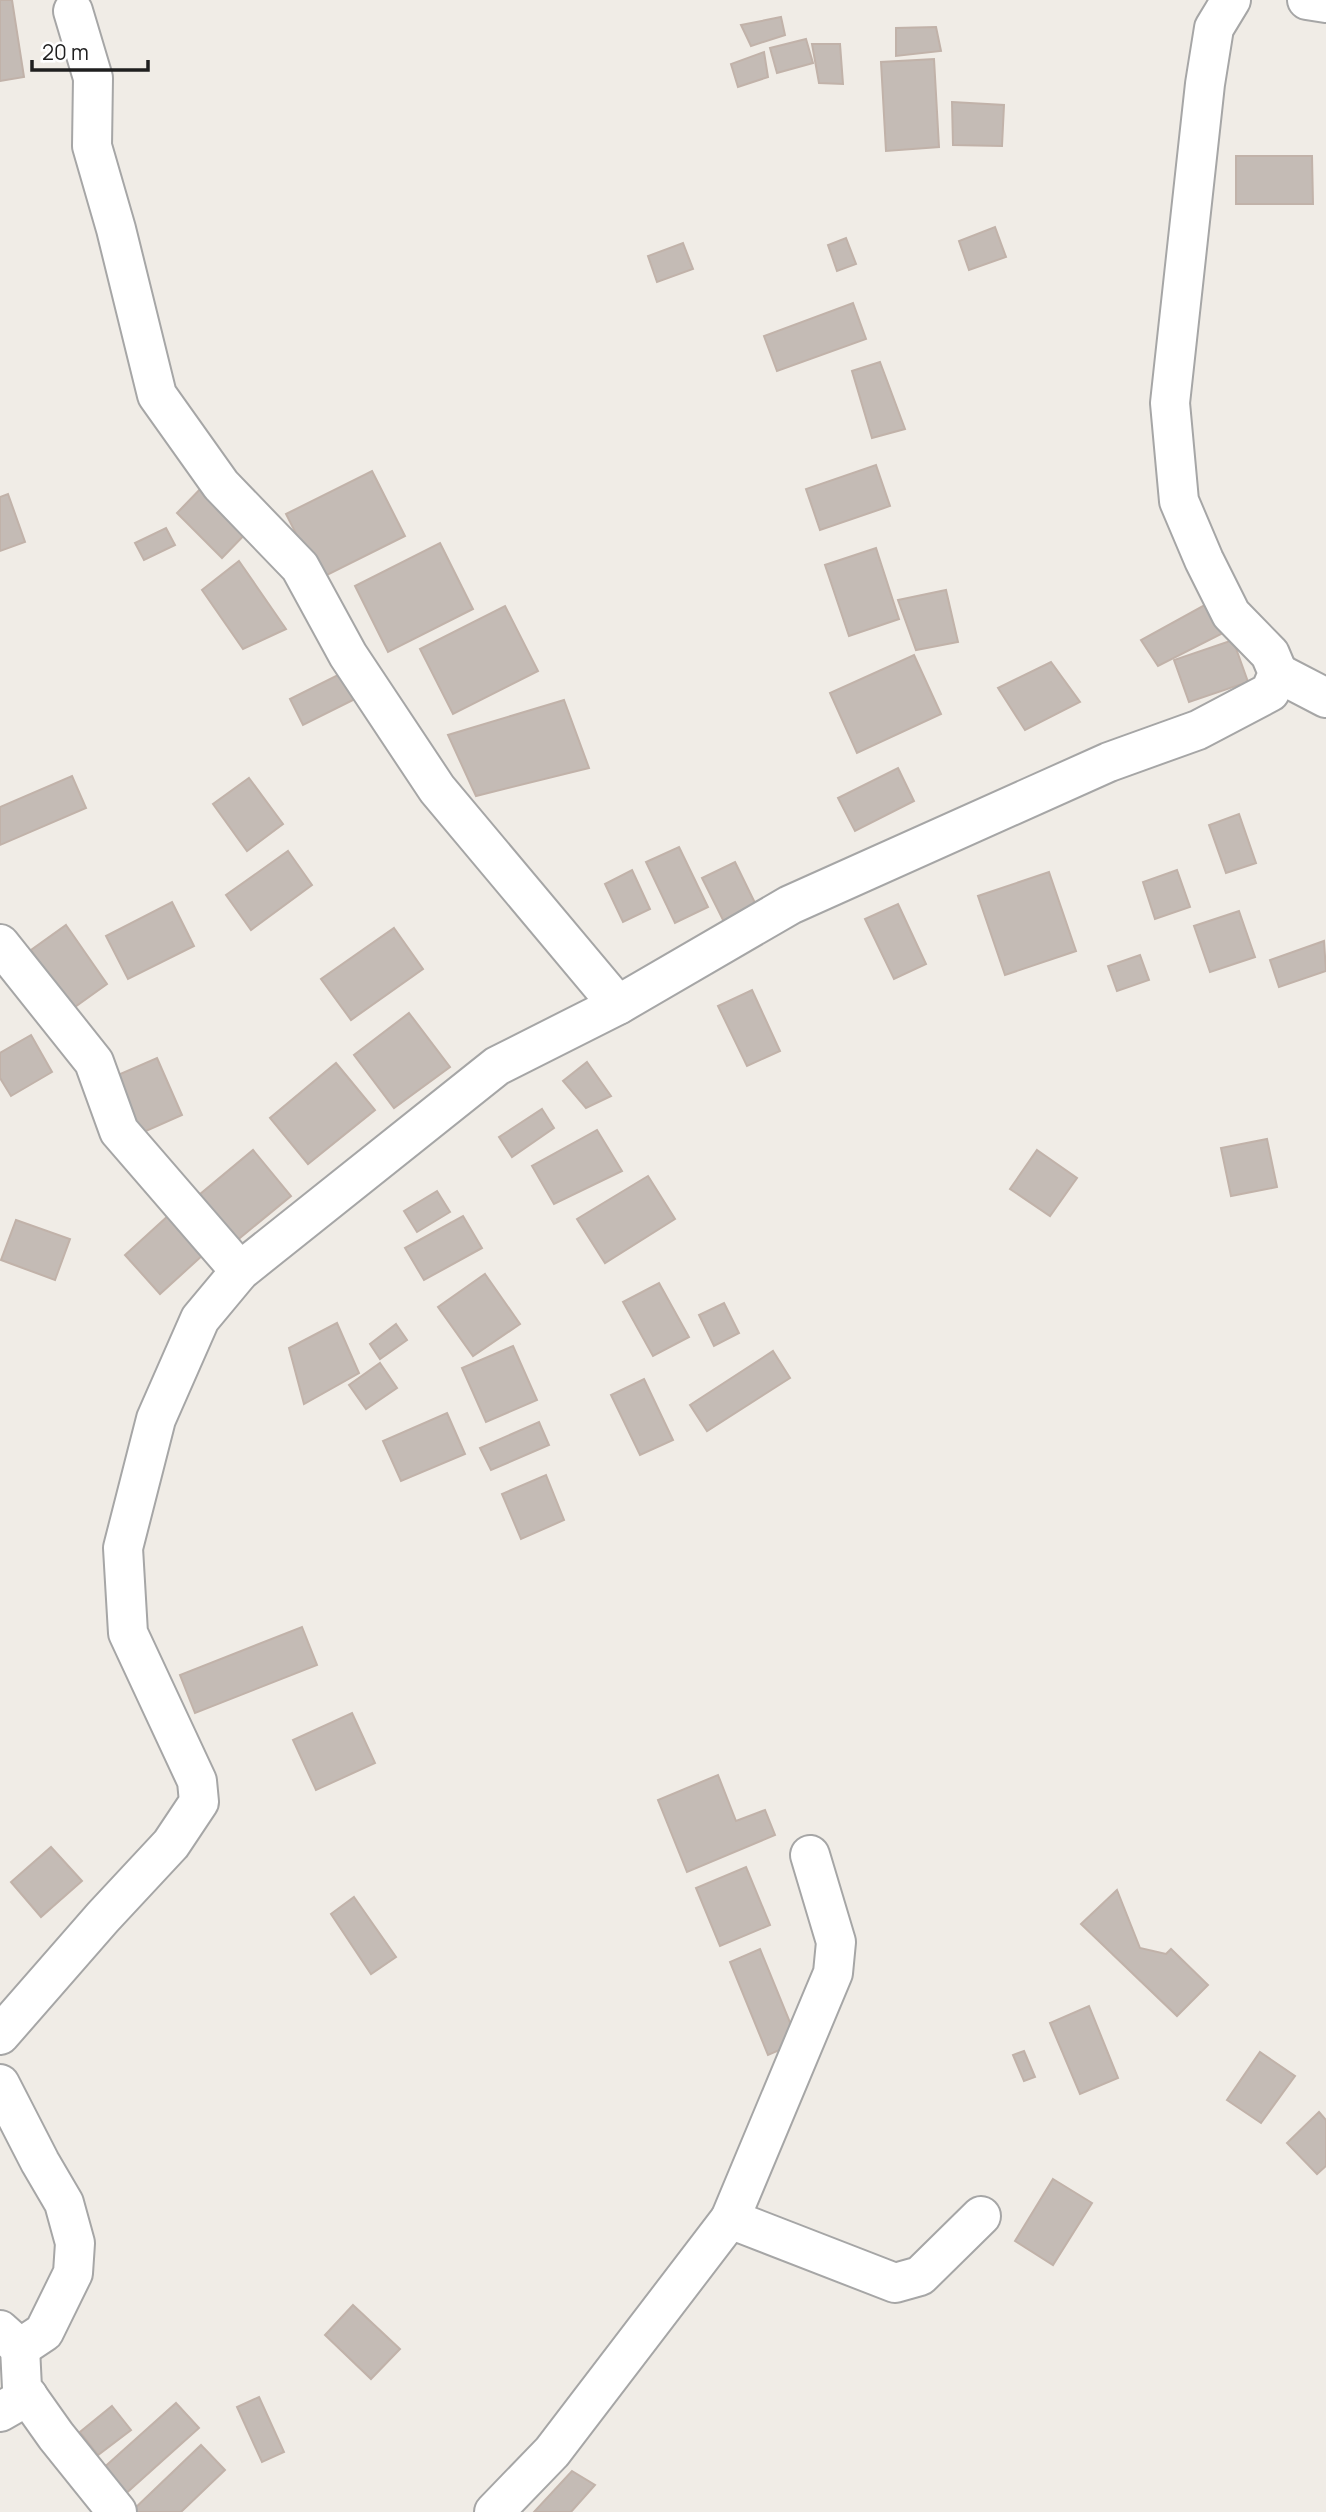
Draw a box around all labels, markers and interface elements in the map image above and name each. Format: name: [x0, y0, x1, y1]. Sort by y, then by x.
scale bar: [32, 28, 147, 72]
text: 20 m: [42, 38, 89, 66]

